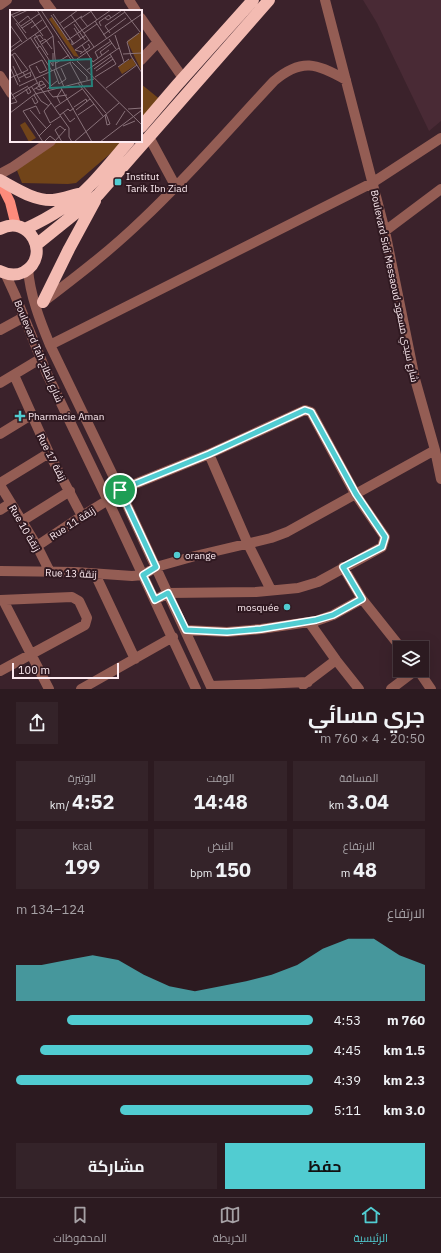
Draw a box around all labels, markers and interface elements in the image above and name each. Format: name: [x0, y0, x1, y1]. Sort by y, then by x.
inset map: [10, 10, 142, 142]
place label: Institut Tarik Ibn Ziad: [126, 170, 187, 195]
marker: Institut Tarik Ibn Ziad: [113, 177, 123, 187]
street label: Boulevard Sidi Messaoud شارع سيدي مسعود: [367, 189, 421, 384]
street label: Boulevard Tah شارع الطاح: [11, 298, 66, 404]
place label: Pharmacie Aman: [28, 410, 104, 423]
marker: Pharmacie Aman: [15, 411, 25, 421]
street label: Rue 17 زنقة: [34, 431, 69, 483]
pin: [103, 473, 137, 507]
icon: arrive: [109, 479, 131, 501]
street label: Rue 10 زنقة: [6, 503, 43, 554]
street label: Rue 11 زنقة: [47, 504, 98, 543]
place label: orange: [185, 549, 216, 562]
marker: orange: [172, 550, 182, 560]
street label: Rue 13 زنقة: [45, 566, 97, 581]
place label: mosquée: [237, 601, 279, 614]
marker: mosquée: [282, 602, 292, 612]
map controls: [393, 641, 429, 677]
button: layers: [393, 641, 429, 677]
scale bar: [12, 661, 119, 680]
text: 100 m: [18, 663, 50, 677]
text: جري مسائي: [308, 700, 425, 729]
button: share: [16, 702, 58, 744]
text: 20:50 · 4 × 760 m: [320, 730, 425, 747]
text: الوتيرة: [68, 771, 96, 785]
text: الوقت: [207, 771, 235, 785]
text: المسافة: [339, 771, 378, 785]
text: 4:52: [72, 788, 115, 815]
text: 14:48: [193, 788, 248, 815]
text: 3.04: [347, 788, 389, 815]
text: /km: [50, 798, 72, 812]
text: km: [329, 798, 347, 812]
text: kcal: [72, 839, 92, 853]
text: النبض: [208, 839, 233, 853]
text: الارتفاع: [343, 839, 375, 853]
text: 199: [64, 853, 100, 880]
text: 150: [215, 856, 251, 883]
text: 48: [353, 856, 377, 883]
text: bpm: [190, 866, 215, 880]
text: m: [341, 866, 353, 880]
text: 124–134 m: [16, 901, 85, 918]
text: الارتفاع: [387, 905, 425, 922]
text: 4:53: [334, 1012, 361, 1029]
text: 760 m: [387, 1012, 425, 1029]
text: 4:45: [334, 1042, 361, 1059]
text: 1.5 km: [383, 1042, 425, 1059]
text: 4:39: [334, 1072, 361, 1089]
text: 2.3 km: [383, 1072, 425, 1089]
text: 5:11: [334, 1102, 361, 1119]
text: 3.0 km: [383, 1102, 425, 1119]
button: مشاركة: [16, 1143, 217, 1189]
button: حفظ: [225, 1143, 425, 1189]
tab: المحفوظات: [53, 1204, 107, 1248]
tab: الخريطة: [213, 1204, 247, 1248]
tab: الرئيسية: [353, 1204, 388, 1248]

